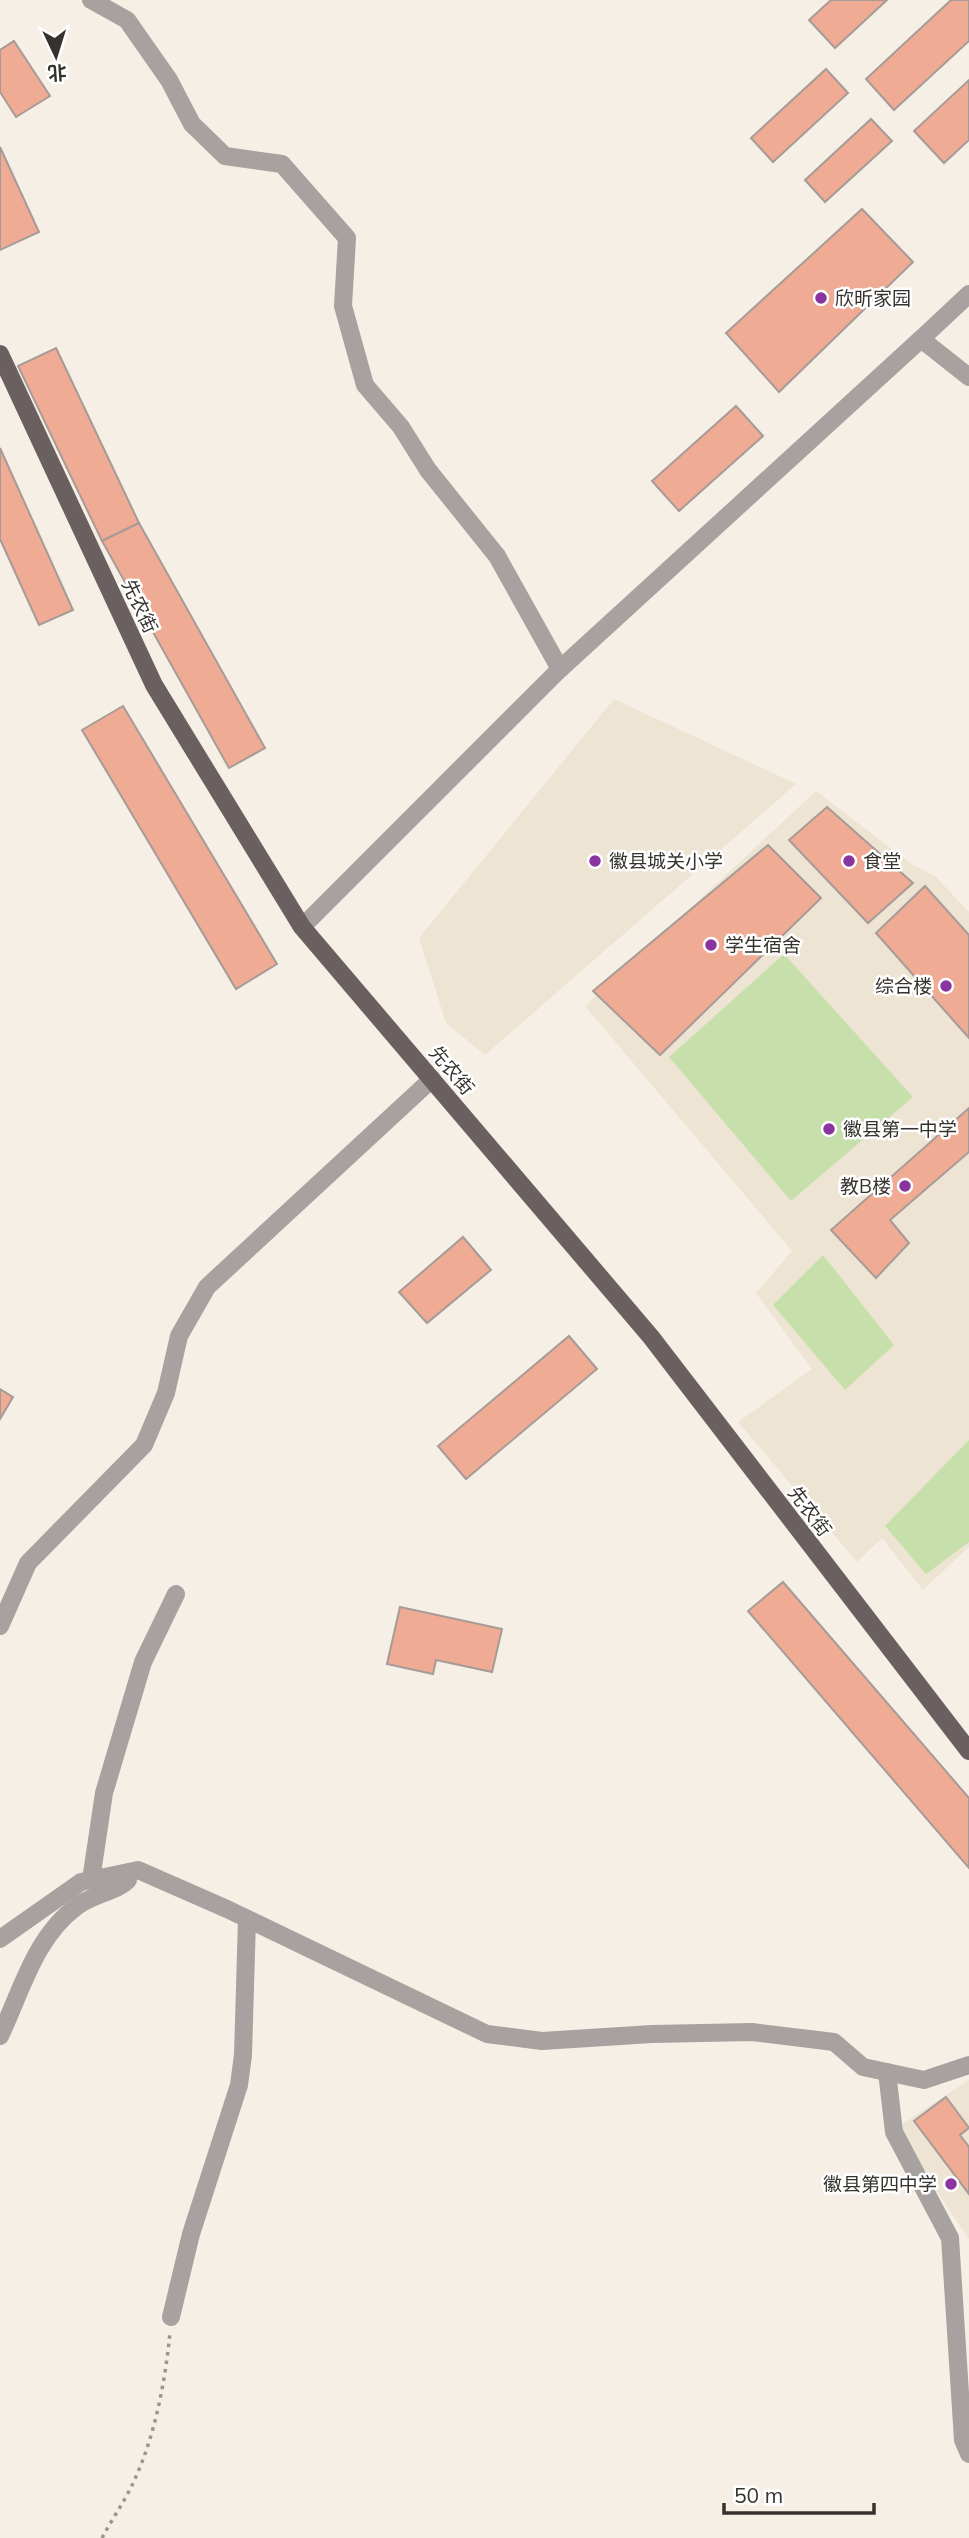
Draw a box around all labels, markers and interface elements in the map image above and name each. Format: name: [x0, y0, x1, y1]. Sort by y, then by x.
north arrow: [21, 21, 91, 91]
text: 北: [47, 60, 68, 86]
place label: 欣昕家园: [835, 286, 911, 310]
marker: 欣昕家园: [813, 290, 829, 306]
street label: 先农街: [117, 575, 163, 637]
place label: 徽县城关小学: [609, 849, 723, 873]
place label: 食堂: [863, 849, 901, 873]
marker: 徽县城关小学: [587, 853, 603, 869]
marker: 食堂: [841, 853, 857, 869]
place label: 学生宿舍: [725, 933, 801, 957]
marker: 学生宿舍: [703, 937, 719, 953]
place label: 综合楼: [875, 974, 932, 998]
marker: 综合楼: [938, 978, 954, 994]
street label: 先农街: [424, 1040, 480, 1100]
place label: 徽县第一中学: [843, 1117, 957, 1141]
marker: 徽县第一中学: [821, 1121, 837, 1137]
place label: 教B楼: [840, 1174, 891, 1198]
marker: 教B楼: [897, 1178, 913, 1194]
street label: 先农街: [783, 1481, 837, 1541]
place label: 徽县第四中学: [823, 2172, 937, 2196]
marker: 徽县第四中学: [943, 2176, 959, 2192]
scale bar: [724, 2472, 874, 2516]
text: 50 m: [734, 2482, 783, 2508]

